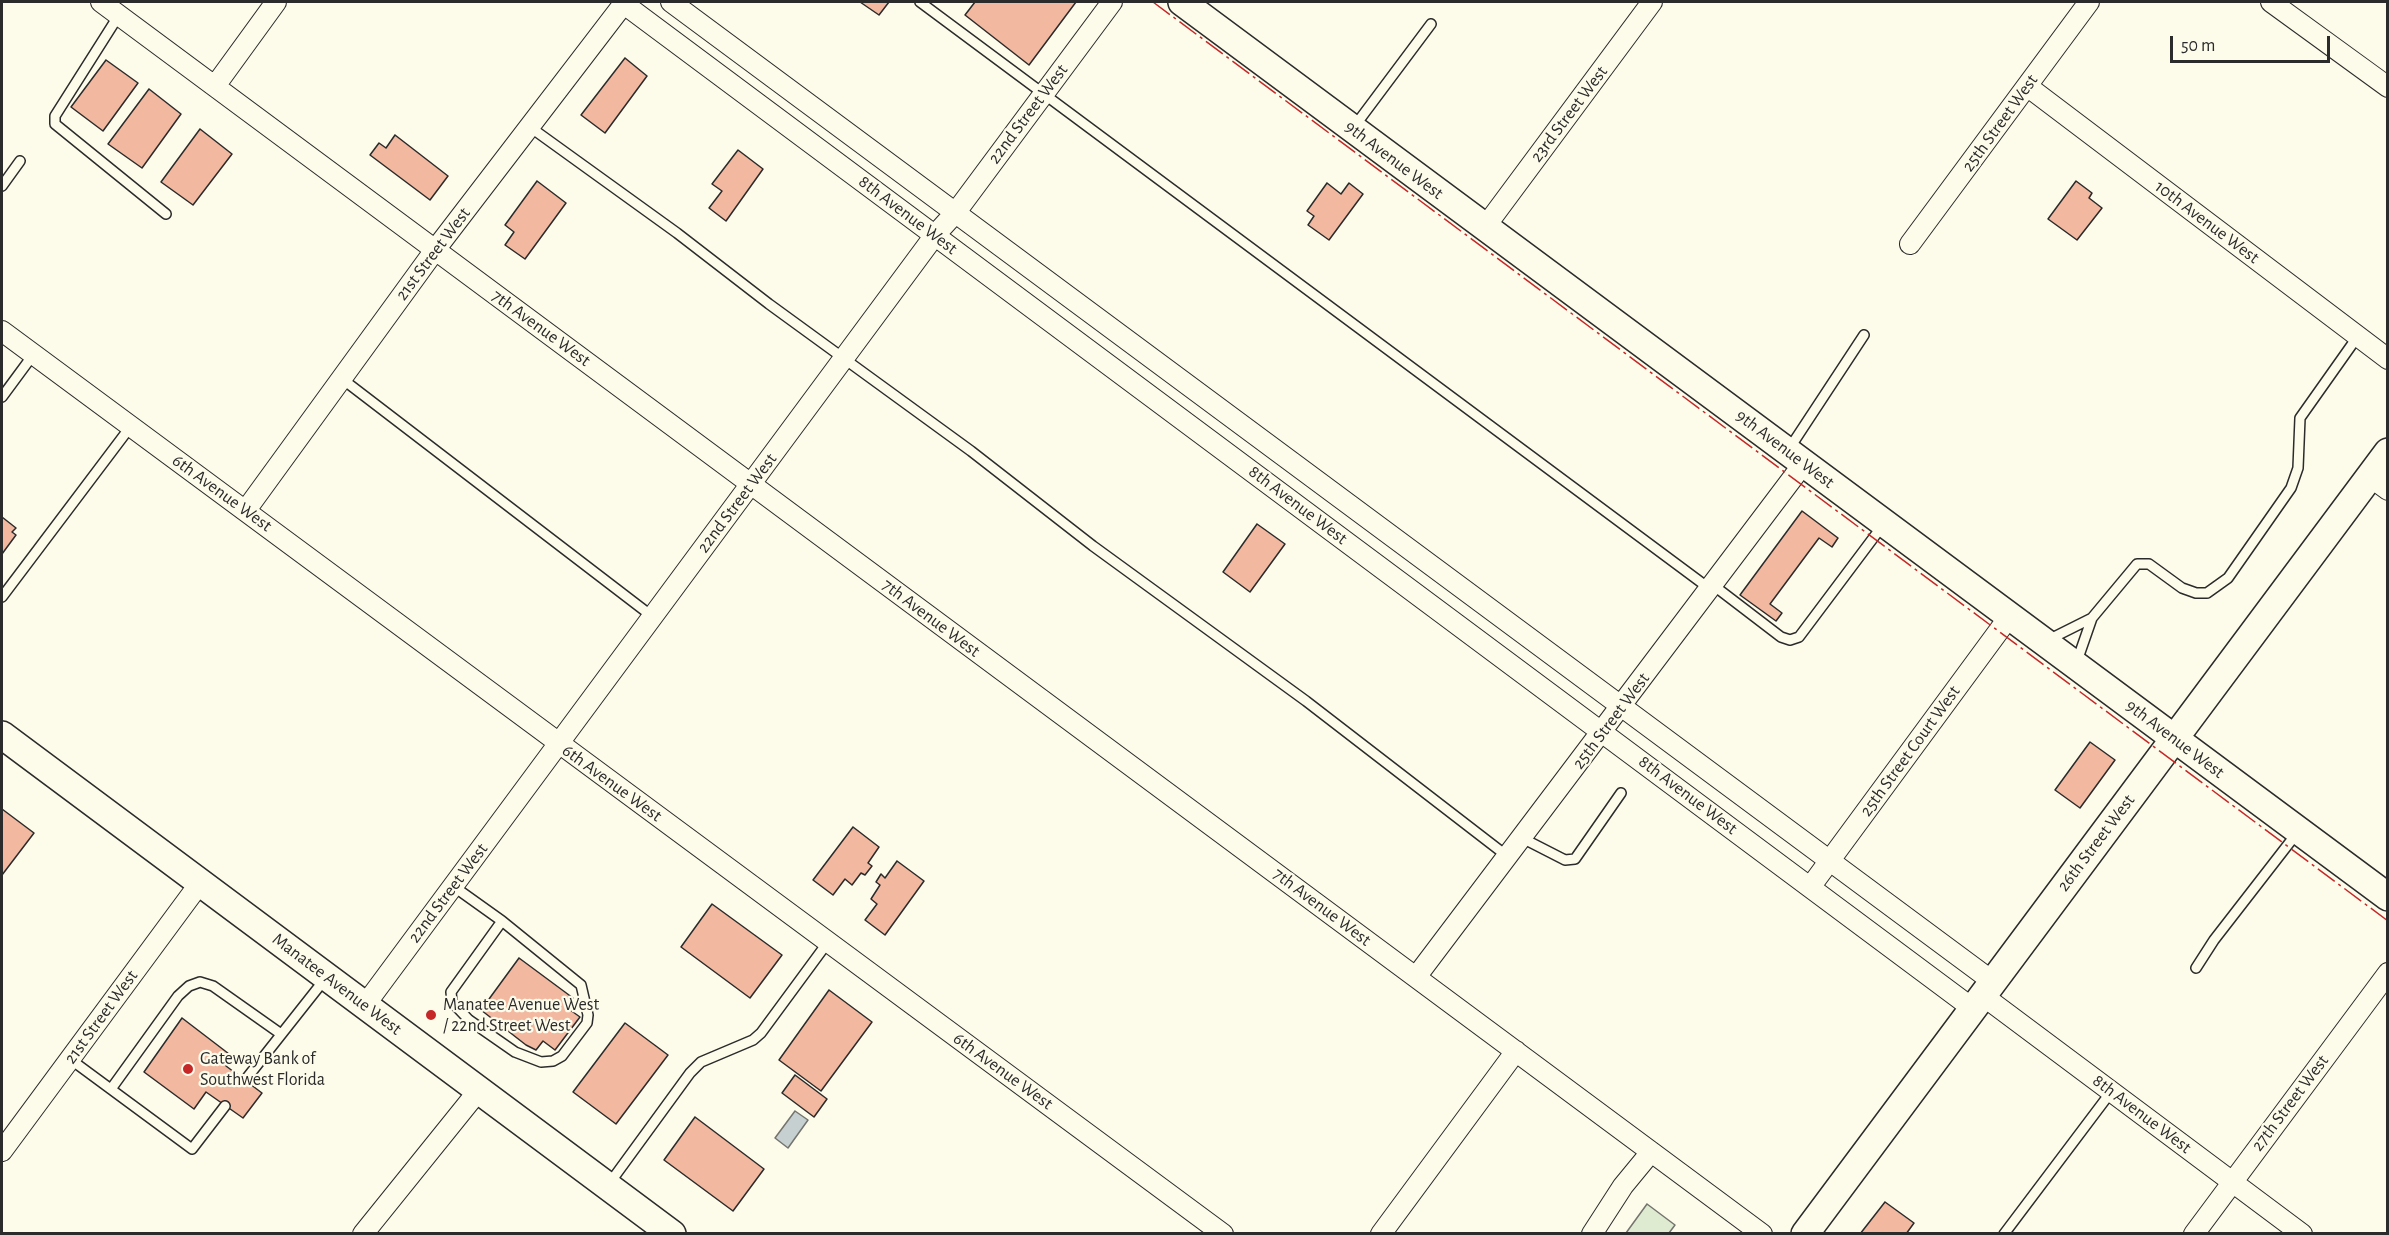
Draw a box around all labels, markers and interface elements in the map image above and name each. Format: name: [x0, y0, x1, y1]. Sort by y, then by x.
scale bar: [2173, 24, 2334, 62]
text: 50 m: [2181, 37, 2215, 55]
street label: 22nd Street West: [983, 60, 1073, 168]
street label: 23rd Street West: [1526, 62, 1612, 166]
street label: 25th Street West: [1957, 70, 2043, 176]
street label: 9th Avenue West: [1340, 116, 1448, 204]
street label: 8th Avenue West: [854, 171, 962, 259]
street label: 10th Avenue West: [2151, 176, 2263, 268]
street label: 21st Street West: [391, 203, 475, 305]
street label: 7th Avenue West: [487, 285, 595, 371]
street label: 9th Avenue West: [1731, 405, 1839, 493]
street label: 22nd Street West: [692, 449, 782, 557]
street label: 6th Avenue West: [168, 450, 276, 536]
street label: 8th Avenue West: [1244, 461, 1352, 549]
street label: 7th Avenue West: [878, 574, 984, 662]
street label: 25th Street West: [1568, 669, 1654, 773]
street label: 25th Street Court West: [1855, 681, 1965, 821]
street label: 9th Avenue West: [2121, 695, 2229, 783]
street label: 6th Avenue West: [558, 740, 666, 826]
street label: 8th Avenue West: [1634, 751, 1742, 839]
street label: 26th Street West: [2052, 790, 2140, 896]
street label: 22nd Street West: [403, 839, 493, 947]
street label: 7th Avenue West: [1269, 863, 1375, 951]
street label: Manatee Avenue West: [268, 928, 406, 1040]
street label: 21st Street West: [60, 966, 142, 1068]
place label: Manatee Avenue West / 22nd Street West: [443, 994, 599, 1036]
marker: Manatee Avenue West / 22nd Street West: [424, 1008, 438, 1022]
street label: 6th Avenue West: [949, 1028, 1057, 1114]
place label: Gateway Bank of Southwest Florida: [200, 1048, 325, 1090]
street label: 27th Street West: [2247, 1051, 2333, 1155]
marker: Gateway Bank of Southwest Florida: [181, 1062, 195, 1076]
street label: 8th Avenue West: [2088, 1070, 2196, 1158]

